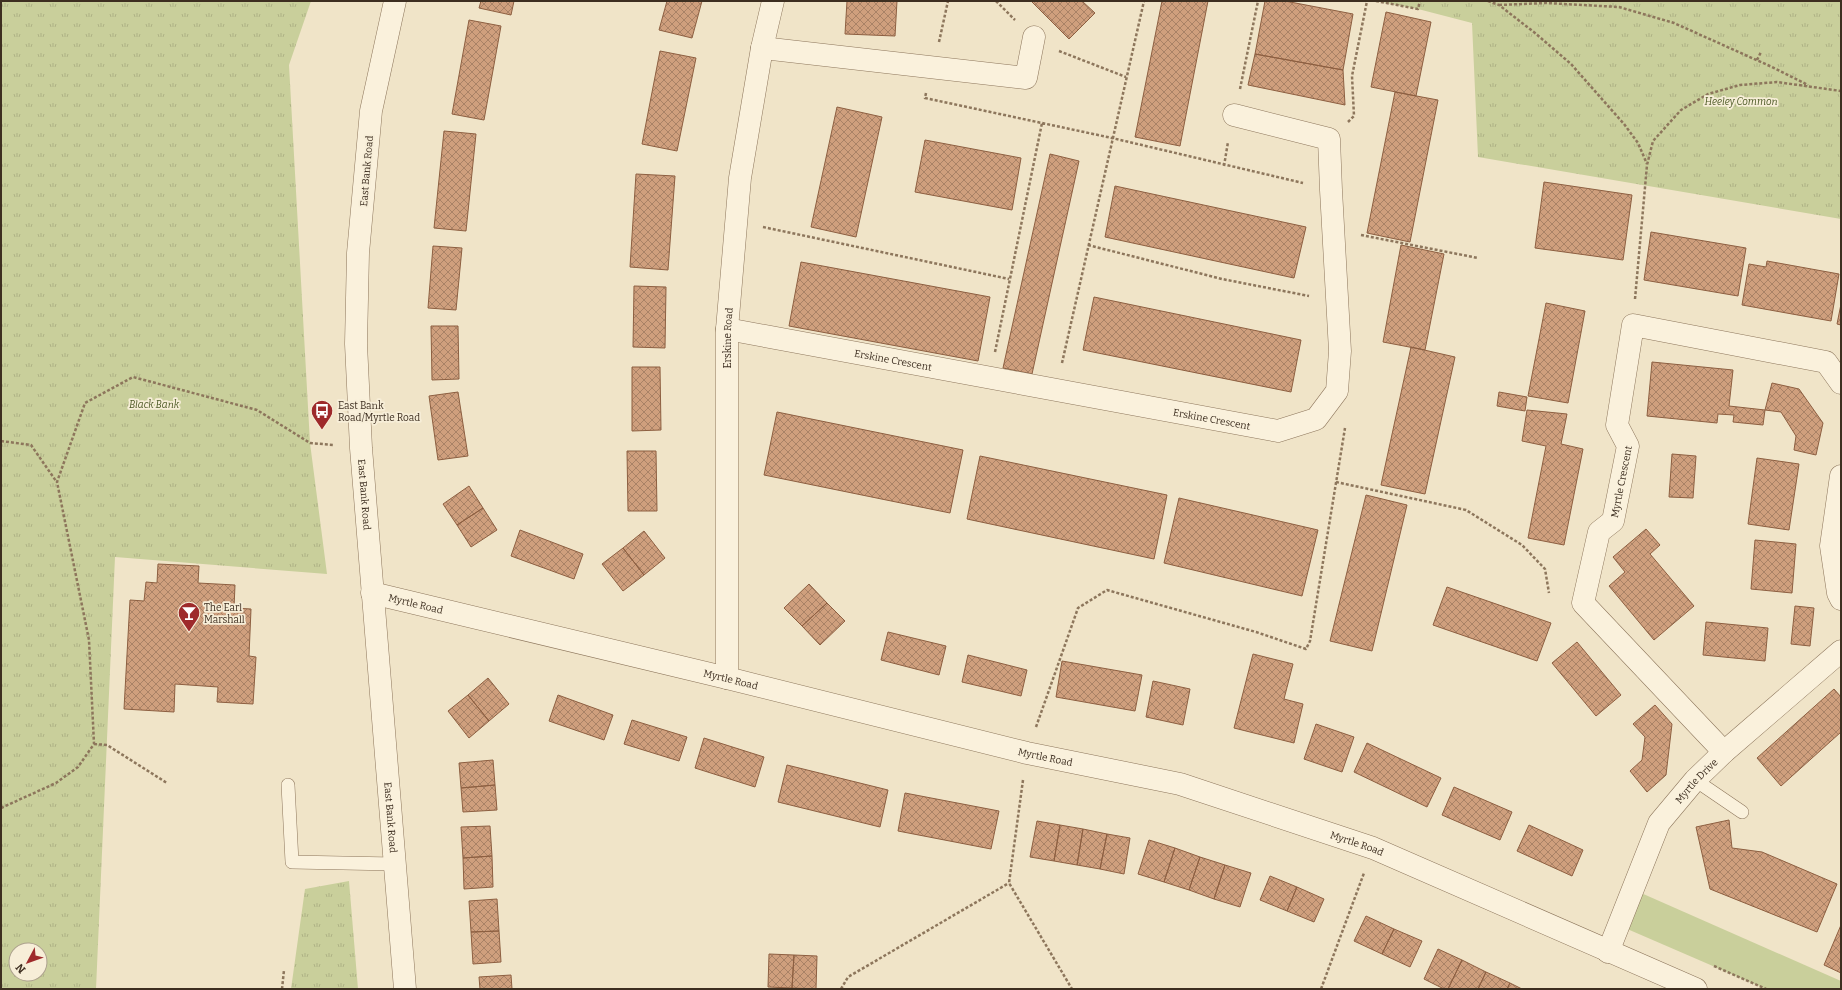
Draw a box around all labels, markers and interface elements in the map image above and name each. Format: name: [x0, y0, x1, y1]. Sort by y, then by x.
park label: Heeley Common: [1704, 96, 1778, 108]
street label: East Bank Road: [358, 135, 376, 207]
street label: Erskine Road: [722, 307, 736, 369]
street label: Erskine Crescent: [853, 348, 933, 374]
bus stop icon: East Bank Road/Myrtle Road: [309, 398, 335, 431]
park label: Black Bank: [129, 399, 180, 411]
place label: East Bank Road/Myrtle Road: [338, 400, 420, 424]
street label: Erskine Crescent: [1172, 407, 1252, 433]
street label: Myrtle Crescent: [1609, 444, 1635, 519]
street label: East Bank Road: [355, 459, 373, 531]
street label: Myrtle Road: [387, 592, 444, 617]
bar icon: The Earl Marshall: [176, 600, 202, 633]
place label: The Earl Marshall: [204, 602, 245, 626]
street label: Myrtle Road: [702, 668, 759, 693]
street label: Myrtle Road: [1016, 746, 1074, 769]
street label: Myrtle Drive: [1673, 757, 1720, 806]
street label: East Bank Road: [381, 782, 399, 854]
street label: Myrtle Road: [1328, 829, 1385, 859]
north arrow: [8, 942, 48, 982]
text: N: [13, 960, 29, 976]

